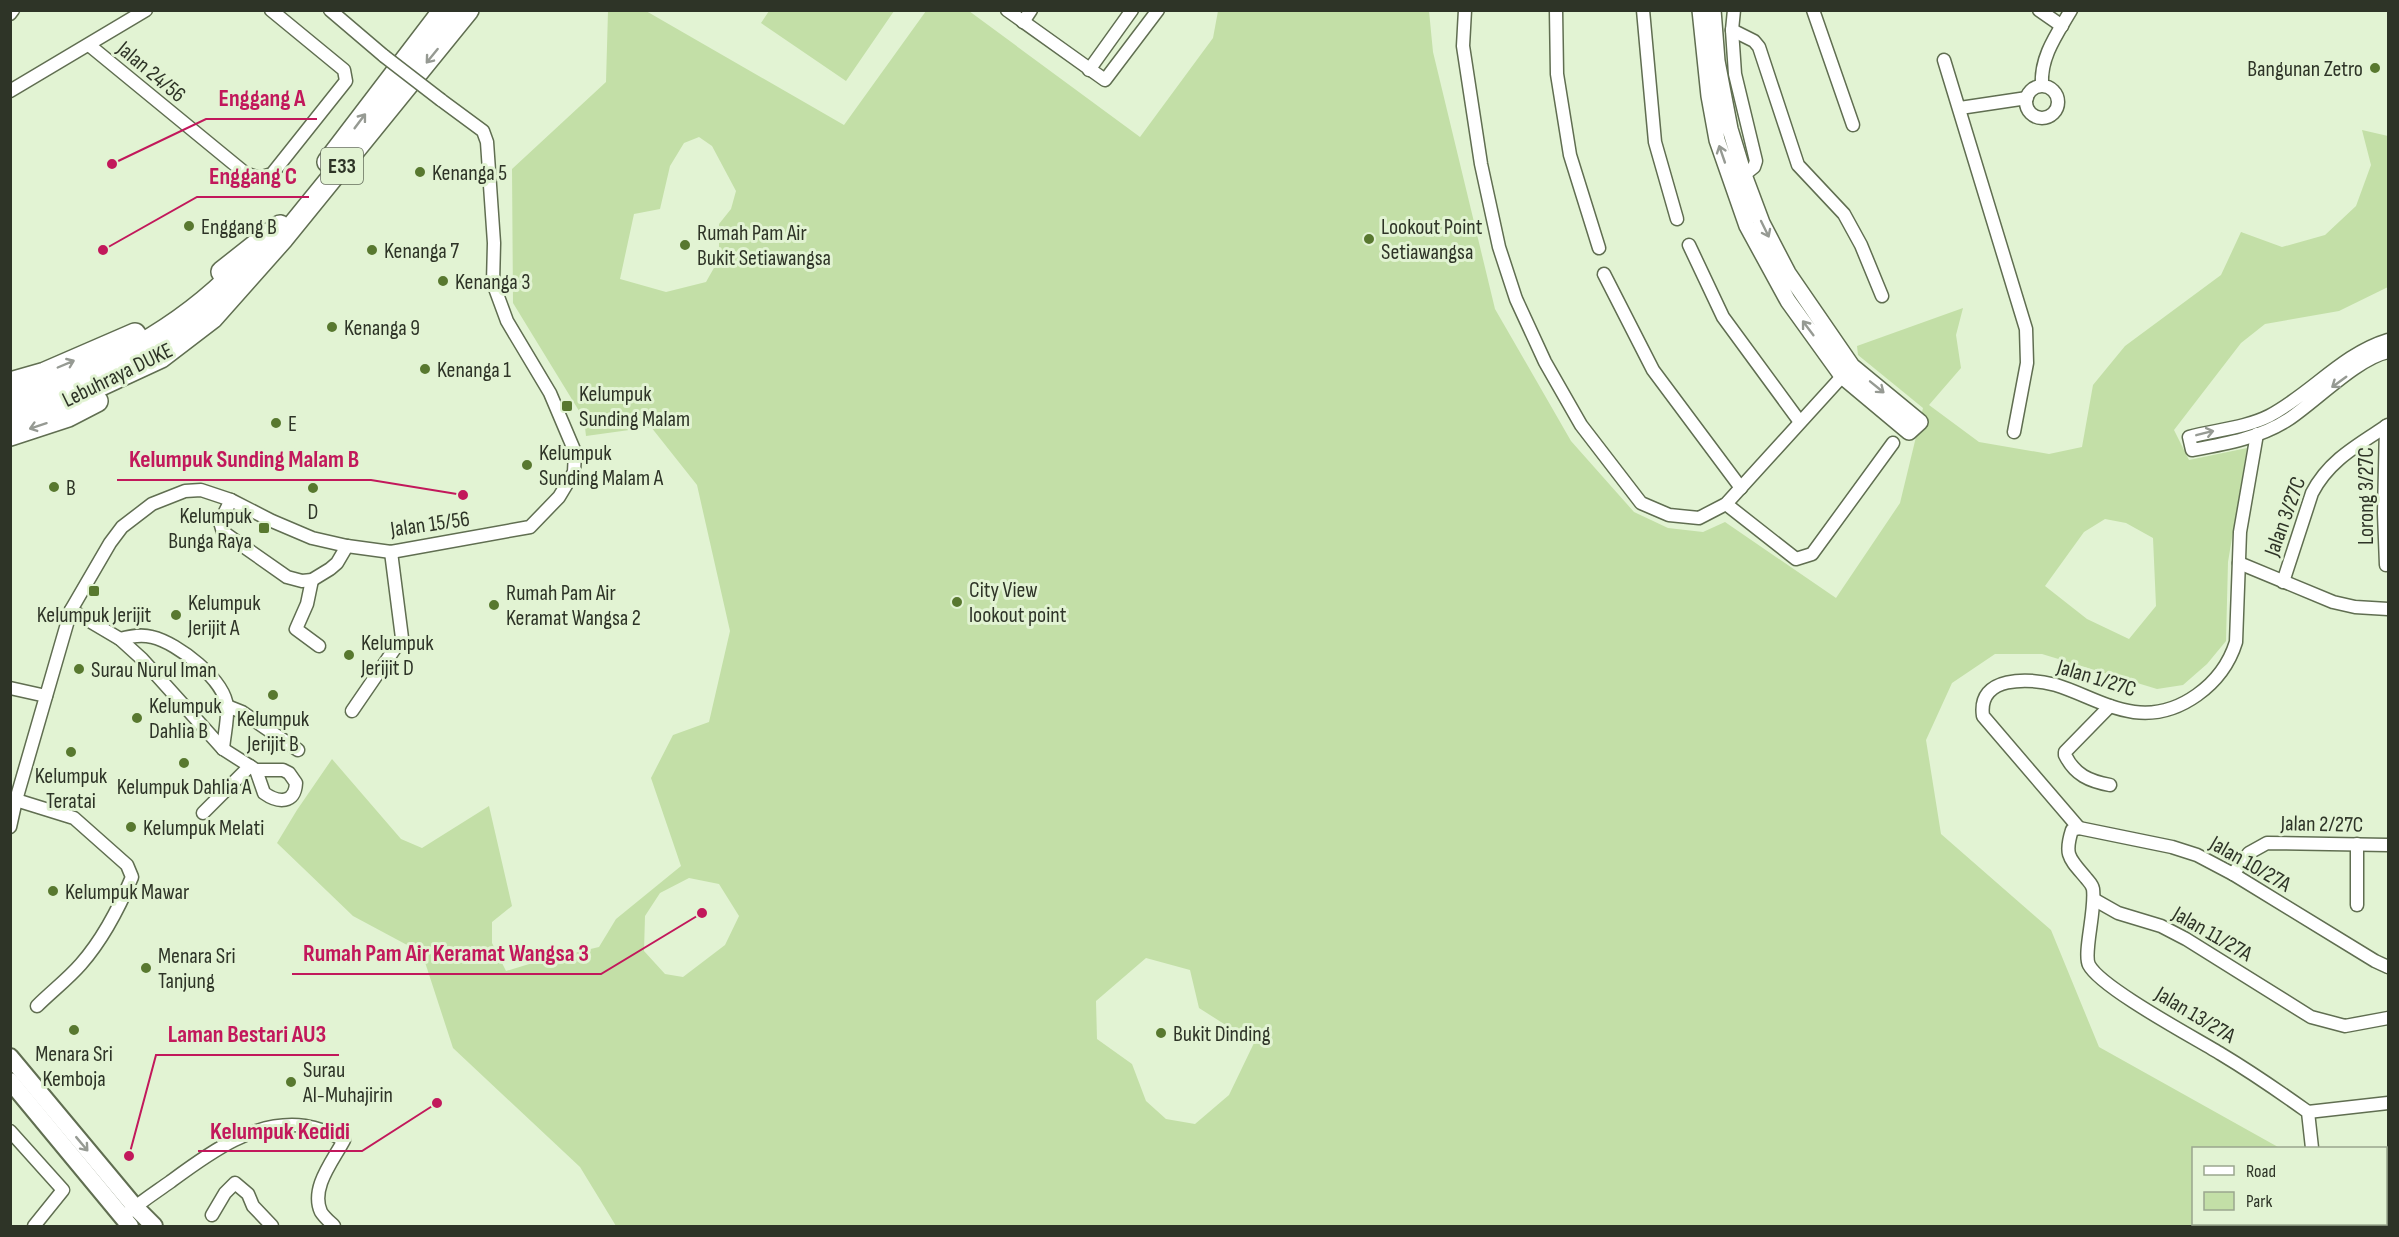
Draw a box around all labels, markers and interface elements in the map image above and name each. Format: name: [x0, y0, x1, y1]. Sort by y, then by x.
street label: Jalan 24/56: [110, 35, 191, 109]
one-way arrow: [425, 48, 438, 64]
place label: Bangunan Zetro: [2247, 56, 2363, 83]
marker: Bangunan Zetro: [2368, 61, 2382, 75]
callout: Enggang A: [206, 77, 317, 119]
text: Enggang A: [218, 84, 306, 113]
one-way arrow: [353, 113, 366, 129]
one-way arrow: [1716, 145, 1727, 164]
road number: E33: [321, 148, 363, 184]
callout: Enggang C: [197, 155, 309, 197]
place label: Kenanga 5: [432, 160, 507, 187]
text: Enggang C: [209, 162, 297, 191]
marker: Kenanga 5: [413, 165, 427, 179]
place label: Enggang B: [201, 214, 277, 241]
place label: Lookout Point Setiawangsa: [1381, 214, 1483, 266]
marker: Enggang B: [182, 219, 196, 233]
place label: Rumah Pam Air Bukit Setiawangsa: [697, 220, 831, 272]
one-way arrow: [1760, 220, 1772, 238]
marker: Lookout Point Setiawangsa: [1362, 232, 1376, 246]
place label: Kenanga 7: [384, 238, 459, 265]
marker: Rumah Pam Air Bukit Setiawangsa: [678, 238, 692, 252]
marker: Kenanga 7: [365, 243, 379, 257]
place label: Kenanga 3: [455, 269, 530, 296]
marker: Kenanga 3: [436, 274, 450, 288]
place label: Kenanga 9: [344, 315, 420, 342]
marker: Kenanga 9: [325, 320, 339, 334]
one-way arrow: [1802, 320, 1815, 336]
street label: Lebuhraya DUKE: [58, 337, 177, 414]
place label: Kenanga 1: [437, 357, 511, 384]
one-way arrow: [56, 358, 74, 369]
marker: Kenanga 1: [418, 362, 432, 376]
one-way arrow: [2331, 375, 2347, 388]
one-way arrow: [1869, 380, 1884, 394]
place label: Kelumpuk Sunding Malam: [579, 381, 690, 433]
marker: Kelumpuk Sunding Malam: [560, 399, 574, 413]
place label: E: [288, 411, 297, 438]
marker: E: [269, 416, 283, 430]
one-way arrow: [29, 421, 48, 432]
one-way arrow: [2196, 426, 2215, 438]
callout: Kelumpuk Sunding Malam B: [117, 438, 371, 480]
place label: Kelumpuk Sunding Malam A: [539, 440, 664, 492]
text: Kelumpuk Sunding Malam B: [129, 445, 359, 474]
street label: Lorong 3/27C: [2353, 447, 2380, 545]
marker: Kelumpuk Sunding Malam A: [520, 458, 534, 472]
street label: Jalan 3/27C: [2258, 473, 2312, 561]
place label: B: [66, 475, 76, 502]
marker: B: [47, 480, 61, 494]
marker: D: [306, 481, 320, 495]
place label: D: [308, 499, 318, 526]
place label: Kelumpuk Bunga Raya: [168, 503, 253, 555]
street label: Jalan 15/56: [388, 506, 472, 544]
marker: Kelumpuk Bunga Raya: [257, 521, 271, 535]
place label: City View lookout point: [969, 577, 1067, 629]
place label: Rumah Pam Air Keramat Wangsa 2: [506, 580, 641, 632]
marker: Kelumpuk Jerijit: [87, 584, 101, 598]
place label: Kelumpuk Jerijit A: [187, 590, 261, 642]
marker: City View lookout point: [950, 595, 964, 609]
marker: Rumah Pam Air Keramat Wangsa 2: [487, 598, 501, 612]
place label: Kelumpuk Jerijit: [37, 602, 152, 629]
marker: Kelumpuk Jerijit A: [169, 608, 183, 622]
place label: Kelumpuk Jerijit D: [360, 630, 434, 682]
marker: Kelumpuk Jerijit D: [342, 648, 356, 662]
street label: Jalan 1/27C: [2053, 653, 2139, 703]
place label: Surau Nurul Iman: [91, 657, 217, 684]
marker: Surau Nurul Iman: [72, 662, 86, 676]
marker: Kelumpuk Jerijit B: [266, 688, 280, 702]
place label: Kelumpuk Dahlia B: [149, 693, 222, 745]
place label: Kelumpuk Jerijit B: [237, 706, 310, 758]
marker: Kelumpuk Dahlia B: [130, 711, 144, 725]
marker: Kelumpuk Teratai: [64, 745, 78, 759]
marker: Kelumpuk Dahlia A: [177, 756, 191, 770]
place label: Kelumpuk Teratai: [35, 763, 108, 815]
place label: Kelumpuk Dahlia A: [117, 774, 252, 801]
street label: Jalan 2/27C: [2279, 810, 2364, 839]
place label: Kelumpuk Melati: [143, 815, 264, 842]
marker: Kelumpuk Melati: [124, 820, 138, 834]
street label: Jalan 10/27A: [2204, 830, 2296, 899]
place label: Kelumpuk Mawar: [65, 879, 189, 906]
marker: Kelumpuk Mawar: [46, 884, 60, 898]
street label: Jalan 11/27A: [2167, 900, 2257, 968]
callout: Rumah Pam Air Keramat Wangsa 3: [292, 932, 601, 974]
text: Rumah Pam Air Keramat Wangsa 3: [303, 939, 589, 968]
place label: Menara Sri Tanjung: [158, 943, 236, 995]
marker: Menara Sri Tanjung: [139, 961, 153, 975]
street label: Jalan 13/27A: [2149, 980, 2241, 1050]
callout: Laman Bestari AU3: [156, 1013, 339, 1055]
text: Laman Bestari AU3: [168, 1020, 326, 1049]
place label: Bukit Dinding: [1173, 1021, 1271, 1048]
marker: Menara Sri Kemboja: [67, 1023, 81, 1037]
marker: Bukit Dinding: [1154, 1026, 1168, 1040]
place label: Menara Sri Kemboja: [35, 1041, 113, 1093]
place label: Surau Al-Muhajirin: [302, 1057, 393, 1109]
marker: Surau Al-Muhajirin: [284, 1075, 298, 1089]
callout: Kelumpuk Kedidi: [198, 1109, 362, 1151]
text: Kelumpuk Kedidi: [210, 1117, 350, 1146]
one-way arrow: [75, 1136, 89, 1151]
legend: [2192, 1147, 2387, 1225]
text: Road: [2246, 1161, 2276, 1182]
text: Park: [2246, 1191, 2272, 1212]

